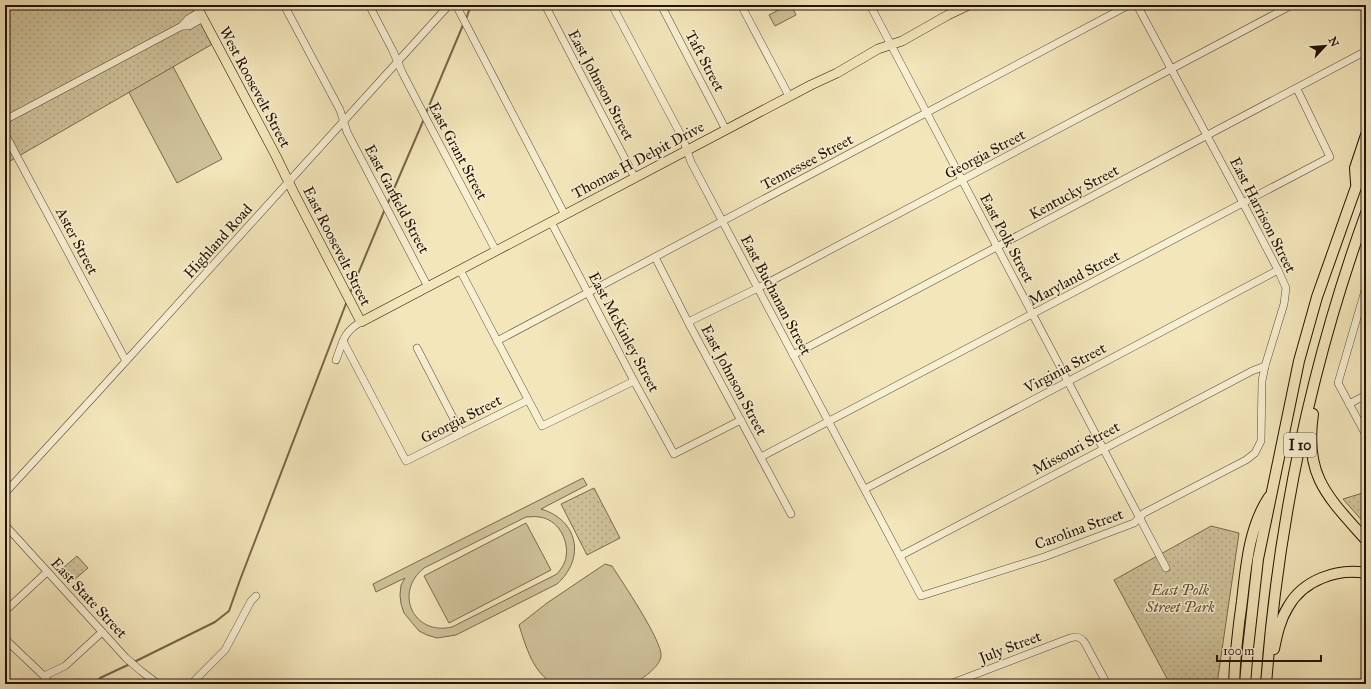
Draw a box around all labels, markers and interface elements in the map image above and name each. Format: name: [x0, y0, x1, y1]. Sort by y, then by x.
street label: West Roosevelt Street: [216, 23, 295, 151]
north arrow: [1305, 26, 1345, 66]
street label: East Johnson Street: [563, 27, 638, 144]
street label: Taft Street: [681, 27, 729, 95]
text: N: [1326, 35, 1342, 49]
street label: East Grant Street: [425, 99, 492, 203]
street label: Thomas H Delpit Drive: [569, 118, 707, 202]
street label: Georgia Street: [942, 125, 1029, 183]
street label: Tennessee Street: [758, 130, 857, 194]
street label: East Garfield Street: [361, 141, 434, 257]
street label: East Harrison Street: [1226, 154, 1300, 277]
street label: Kentucky Street: [1026, 161, 1122, 223]
street label: East Roosevelt Street: [299, 183, 375, 309]
street label: East Polk Street: [976, 190, 1038, 286]
street label: Highland Road: [180, 200, 256, 282]
street label: Aster Street: [51, 204, 102, 278]
street label: East Buchanan Street: [737, 232, 816, 359]
street label: Maryland Street: [1025, 246, 1123, 310]
street label: East McKinley Street: [585, 269, 664, 396]
street label: East Johnson Street: [696, 322, 771, 439]
street label: Virginia Street: [1020, 339, 1110, 398]
street label: Georgia Street: [418, 391, 505, 447]
street label: Missouri Street: [1029, 417, 1123, 479]
road number: I 10: [1284, 433, 1316, 457]
street label: Carolina Street: [1032, 504, 1126, 553]
street label: East State Street: [47, 554, 131, 642]
park label: East Polk Street Park: [1144, 581, 1215, 616]
street label: July Street: [975, 627, 1045, 669]
scale bar: [1217, 637, 1321, 663]
text: 100 m: [1223, 644, 1254, 658]

